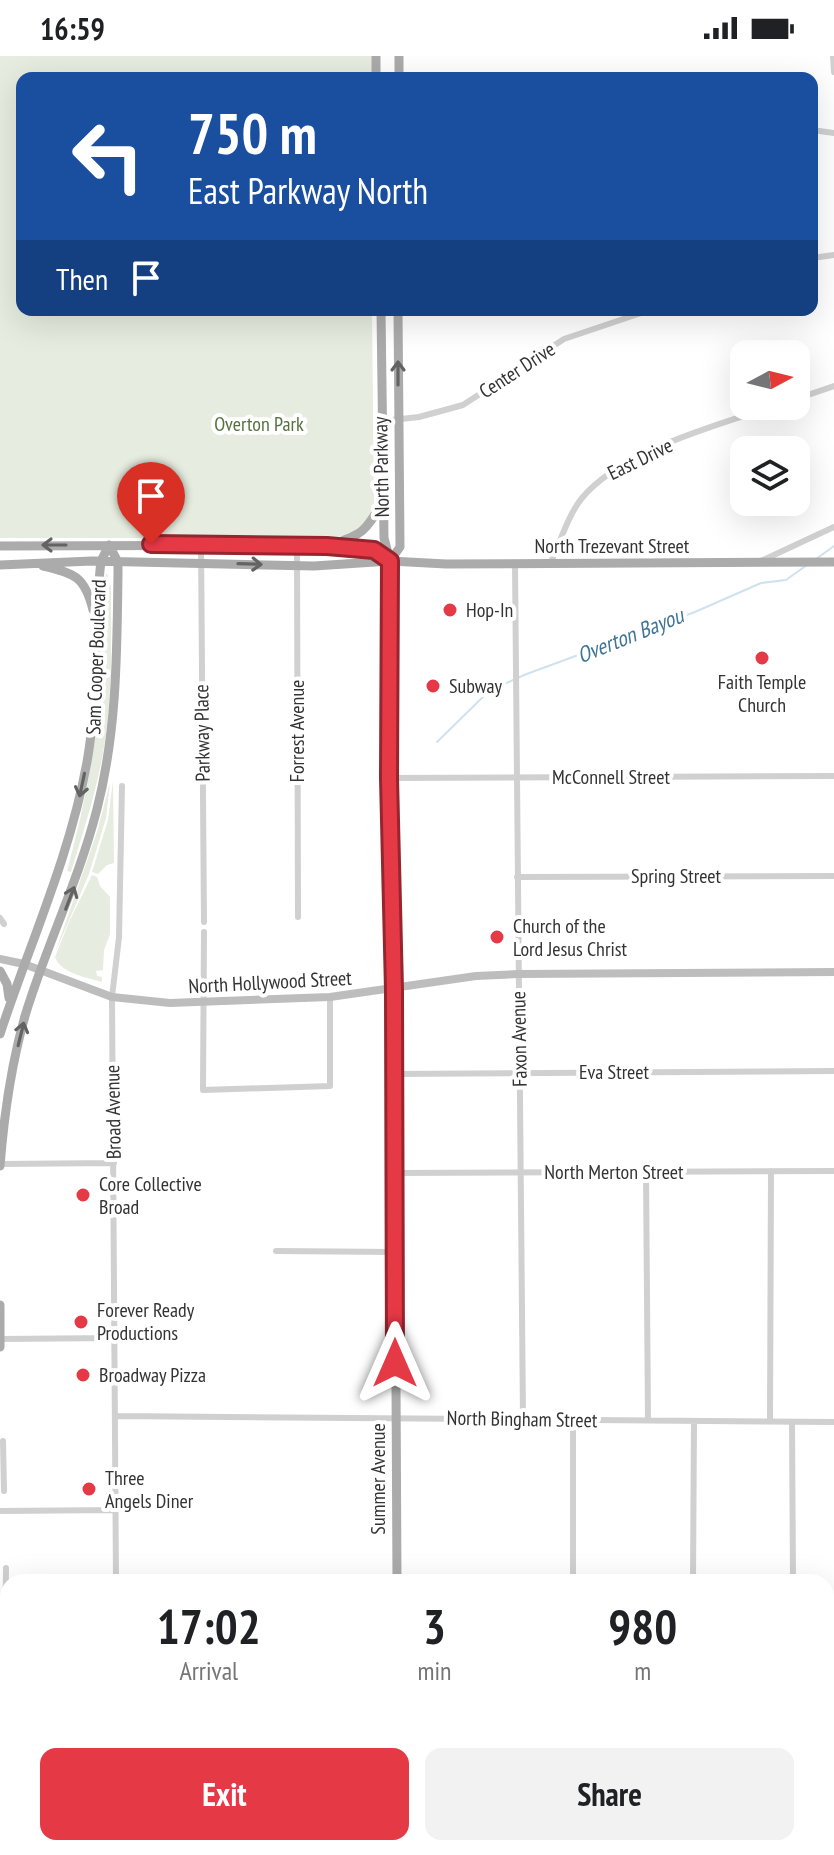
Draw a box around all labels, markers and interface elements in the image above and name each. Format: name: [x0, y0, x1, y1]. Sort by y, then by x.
text: 16:59: [40, 9, 105, 48]
text: 750 m: [188, 97, 317, 169]
icon: left: [56, 104, 160, 208]
text: East Parkway North: [188, 167, 428, 214]
icon: arrive: [124, 256, 168, 300]
text: Then: [56, 259, 108, 298]
street label: Center Drive: [474, 336, 560, 404]
north arrow: [730, 340, 810, 420]
map controls: [730, 340, 810, 516]
one-way arrow: [391, 360, 406, 387]
park label: Overton Park: [214, 411, 304, 437]
street label: North Parkway: [367, 416, 395, 518]
street label: East Drive: [603, 432, 677, 486]
button: layers: [730, 436, 810, 516]
pin: [117, 462, 185, 544]
icon: arrive: [129, 474, 173, 518]
street label: North Trezevant Street: [535, 533, 690, 559]
one-way arrow: [41, 537, 68, 553]
one-way arrow: [236, 556, 263, 571]
street label: Sam Cooper Boulevard: [80, 579, 112, 735]
place label: Hop-In: [466, 597, 513, 623]
water label: Overton Bayou: [573, 600, 689, 669]
marker: Hop-In: [441, 601, 459, 619]
marker: Faith Temple Church: [753, 649, 771, 667]
place label: Faith Temple Church: [718, 669, 806, 718]
place label: Subway: [449, 673, 503, 699]
marker: Subway: [424, 677, 442, 695]
street label: Forrest Avenue: [284, 680, 310, 782]
street label: Parkway Place: [188, 684, 216, 782]
street label: McConnell Street: [552, 764, 670, 790]
one-way arrow: [74, 771, 89, 797]
street label: Spring Street: [631, 863, 722, 889]
one-way arrow: [64, 886, 78, 911]
place label: Church of the Lord Jesus Christ: [513, 913, 627, 962]
marker: Church of the Lord Jesus Christ: [488, 928, 506, 946]
street label: North Hollywood Street: [188, 965, 353, 999]
street label: Faxon Avenue: [505, 991, 533, 1087]
one-way arrow: [14, 1022, 29, 1048]
street label: Eva Street: [579, 1059, 649, 1085]
street label: Broad Avenue: [99, 1065, 127, 1159]
street label: North Merton Street: [544, 1159, 684, 1185]
place label: Core Collective Broad: [99, 1171, 202, 1220]
marker: Core Collective Broad: [74, 1186, 92, 1204]
place label: Forever Ready Productions: [97, 1297, 195, 1346]
marker: Forever Ready Productions: [72, 1313, 90, 1331]
position arrow: [353, 1321, 437, 1405]
place label: Broadway Pizza: [99, 1362, 206, 1388]
marker: Broadway Pizza: [74, 1366, 92, 1384]
street label: North Bingham Street: [447, 1405, 598, 1433]
street label: Summer Avenue: [365, 1423, 391, 1535]
place label: Three Angels Diner: [105, 1465, 194, 1514]
marker: Three Angels Diner: [80, 1480, 98, 1498]
text: 17:02: [157, 1595, 261, 1657]
text: 3: [423, 1595, 446, 1657]
text: 980: [608, 1595, 677, 1657]
text: Arrival: [179, 1654, 238, 1687]
text: min: [417, 1654, 451, 1687]
text: m: [634, 1654, 651, 1687]
button: Exit: [40, 1748, 409, 1840]
button: Share: [425, 1748, 794, 1840]

